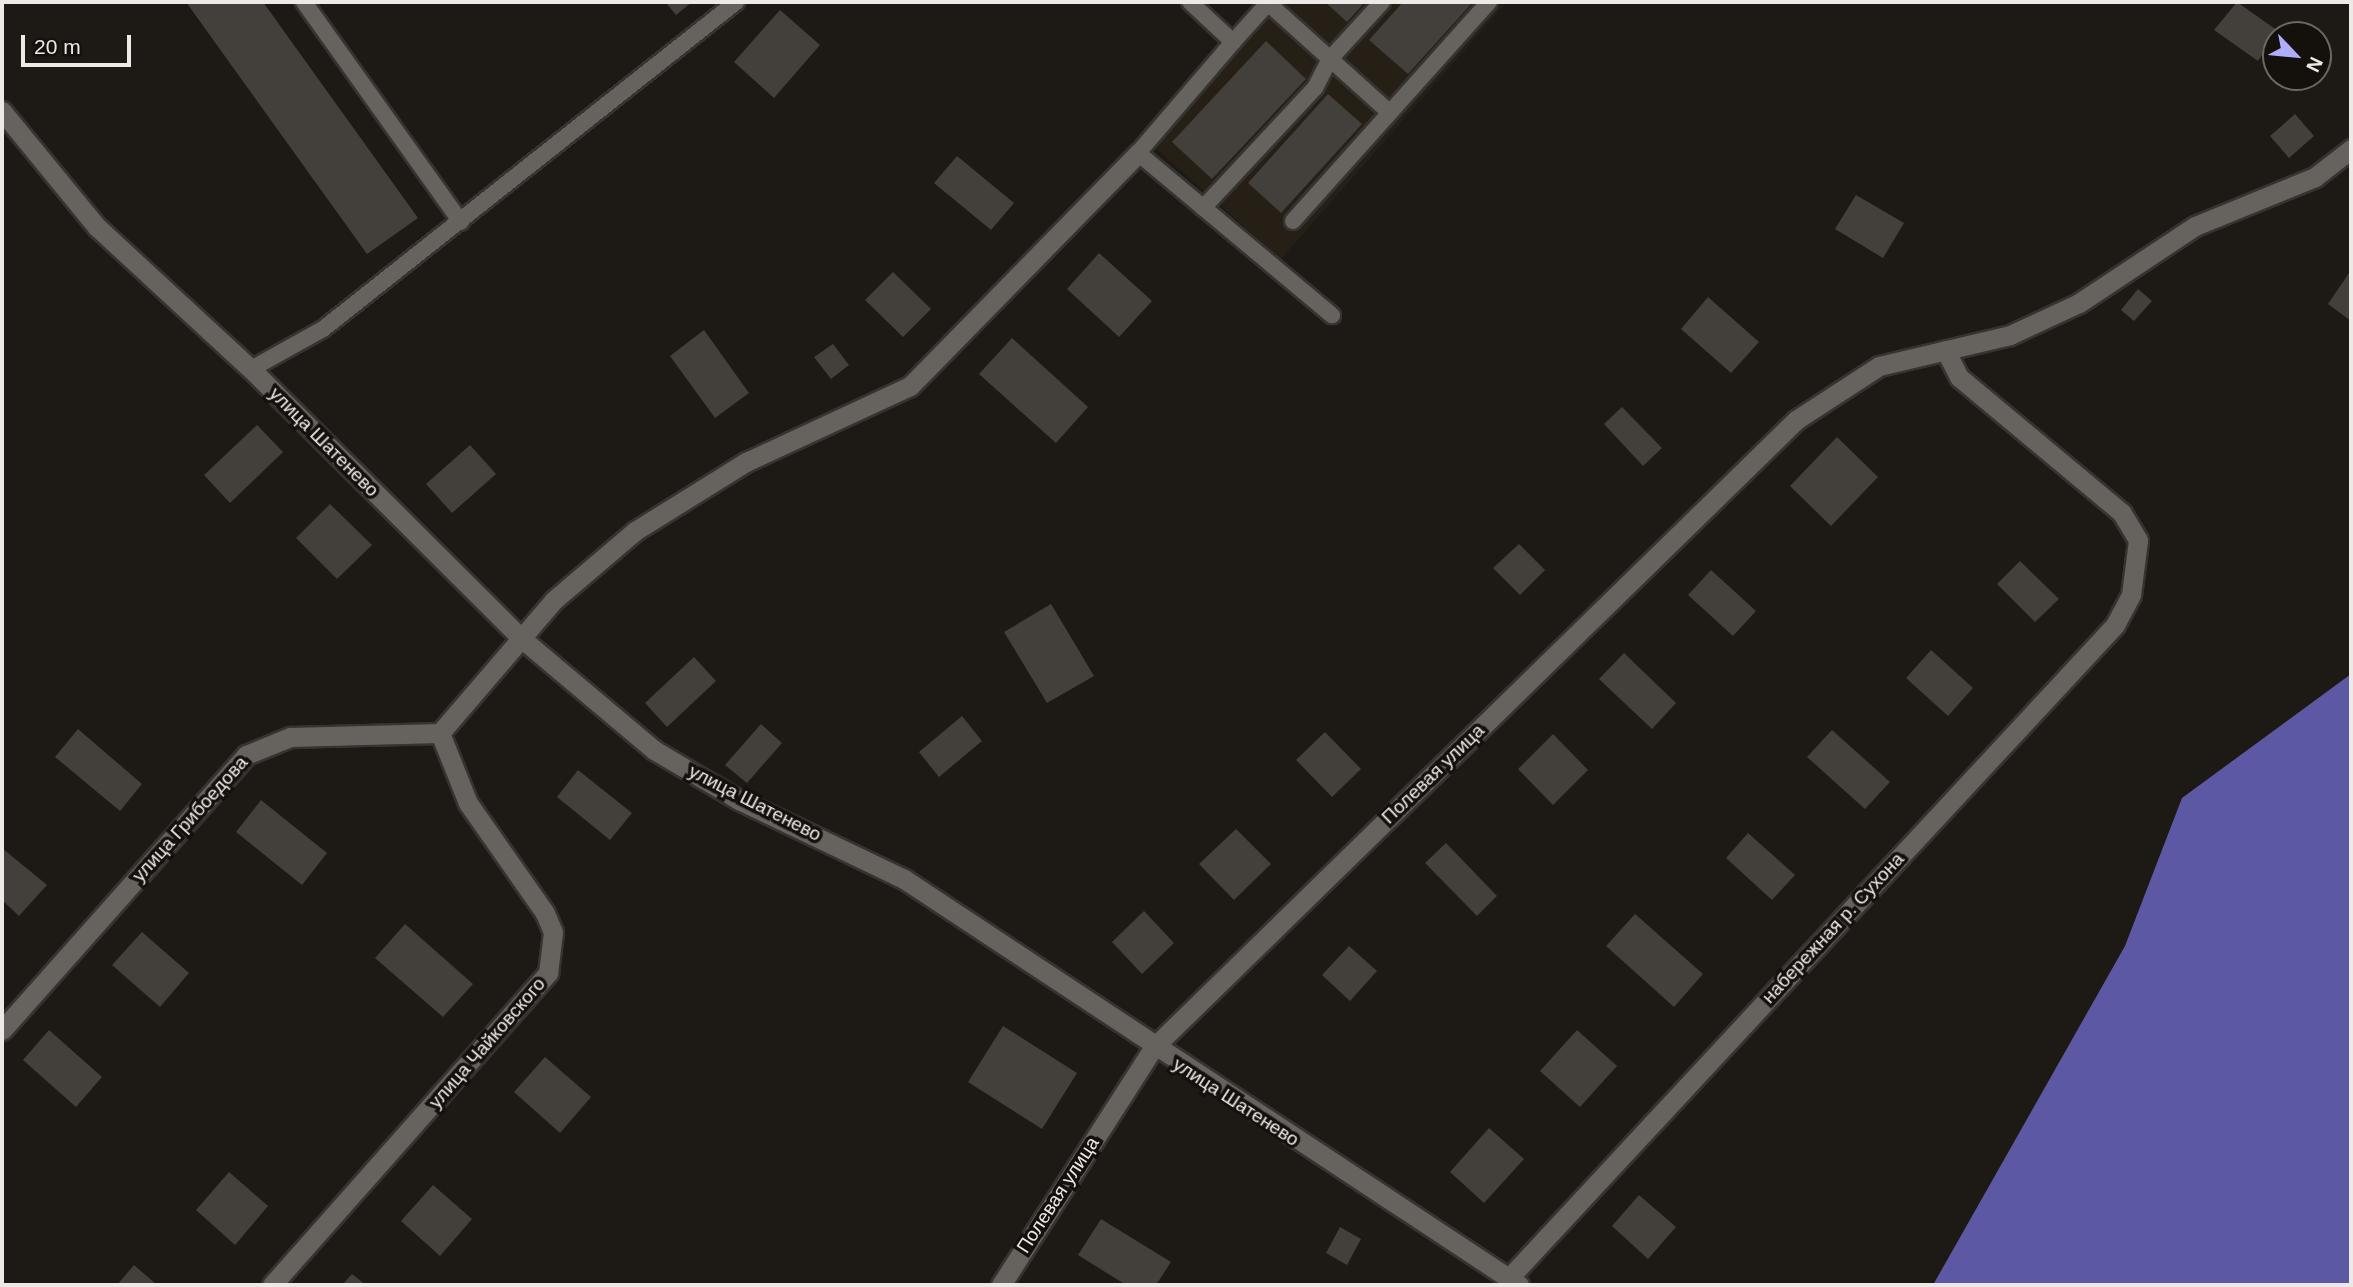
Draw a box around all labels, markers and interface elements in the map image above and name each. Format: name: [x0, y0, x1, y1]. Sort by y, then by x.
scale bar: [24, 21, 135, 65]
north arrow: [2262, 21, 2332, 91]
text: 20 m: [34, 35, 81, 58]
text: N: [2302, 54, 2327, 75]
street label: улица Шатенево: [264, 382, 384, 502]
street label: Полевая улица: [1377, 719, 1489, 829]
street label: улица Грибоедова: [127, 751, 253, 887]
street label: улица Шатенево: [685, 760, 825, 846]
street label: набережная р. Сухона: [1757, 848, 1909, 1008]
street label: улица Чайковского: [424, 973, 550, 1113]
street label: улица Шатенево: [1169, 1053, 1303, 1151]
street label: Полевая улица: [1012, 1133, 1104, 1257]

